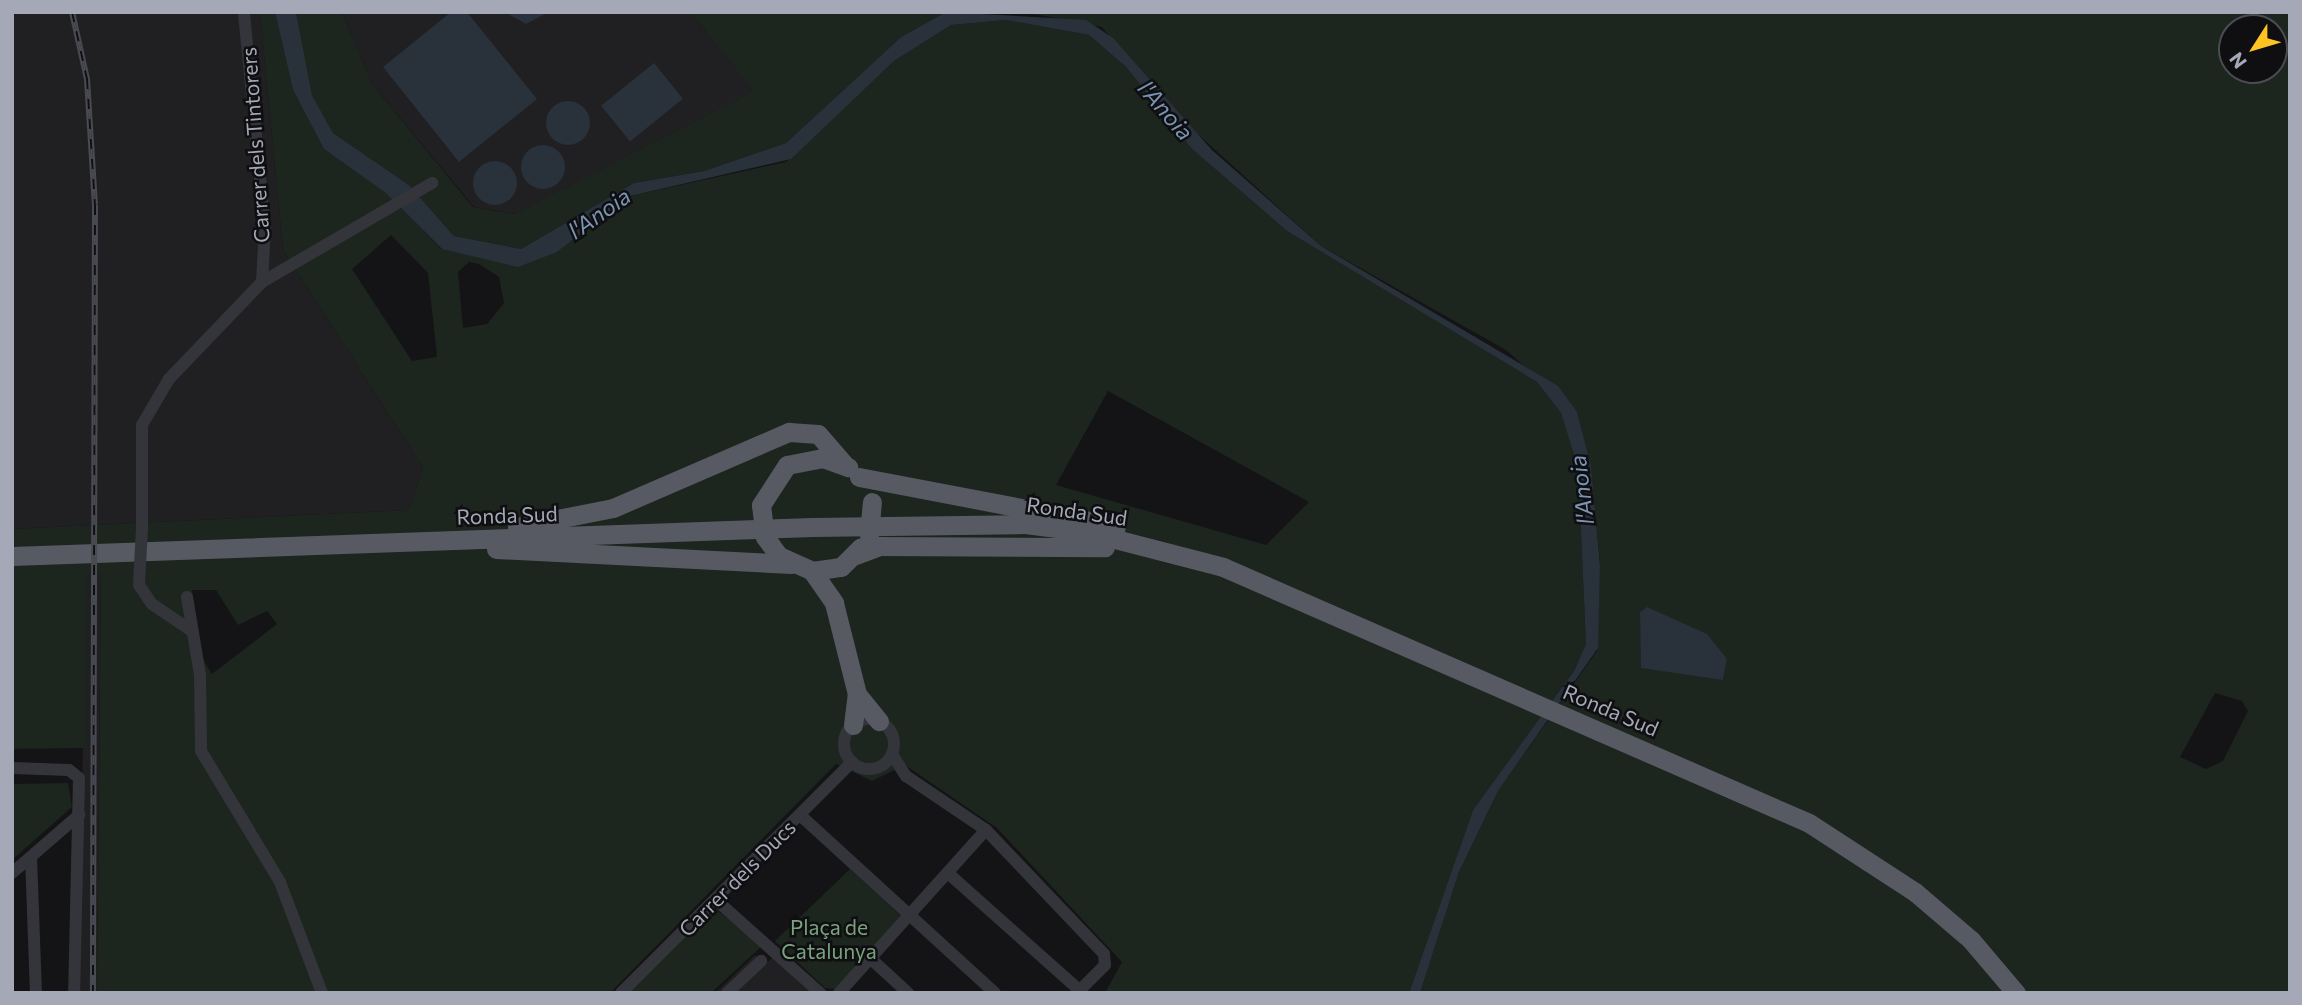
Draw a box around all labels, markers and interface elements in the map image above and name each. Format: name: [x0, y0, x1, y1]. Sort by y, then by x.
north arrow: [2218, 14, 2288, 84]
street label: Carrer dels Tintorers: [236, 46, 274, 244]
text: N: [2224, 48, 2251, 73]
water label: l'Anoia: [1133, 75, 1199, 145]
water label: l'Anoia: [562, 182, 636, 244]
water label: l'Anoia: [1563, 454, 1599, 526]
street label: Ronda Sud: [1025, 491, 1129, 531]
street label: Ronda Sud: [456, 501, 558, 529]
street label: Ronda Sud: [1559, 679, 1663, 741]
street label: Carrer dels Ducs: [673, 814, 801, 942]
park label: Plaça de Catalunya: [781, 914, 877, 964]

